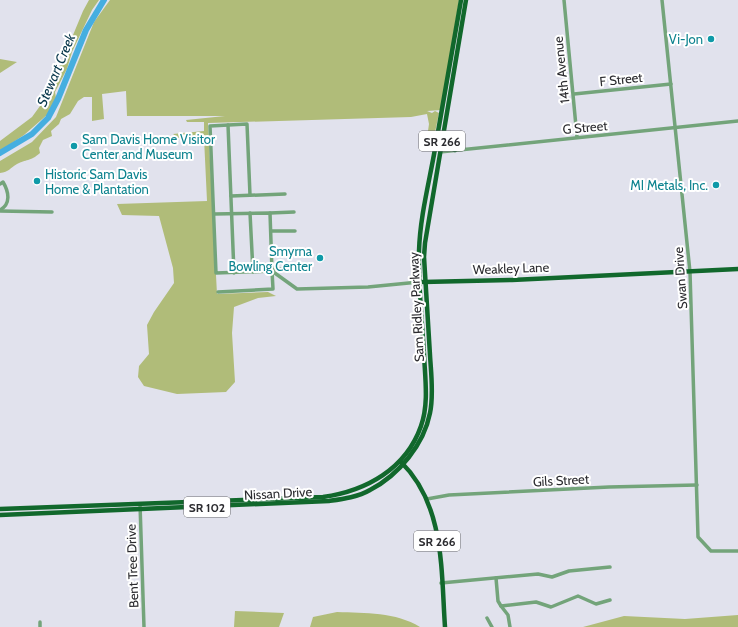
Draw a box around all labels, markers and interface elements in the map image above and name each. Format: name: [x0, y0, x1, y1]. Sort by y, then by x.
water label: Stewart Creek: [33, 30, 80, 109]
place label: Vi-Jon: [669, 31, 703, 47]
marker: Vi-Jon: [706, 34, 716, 44]
street label: 14th Avenue: [549, 35, 572, 104]
street label: F Street: [599, 69, 644, 89]
street label: G Street: [562, 117, 609, 137]
place label: Sam Davis Home Visitor Center and Museum: [82, 131, 216, 162]
road number: SR 266: [419, 131, 465, 151]
marker: Sam Davis Home Visitor Center and Museum: [69, 141, 79, 151]
place label: Historic Sam Davis Home & Plantation: [45, 166, 149, 197]
marker: Historic Sam Davis Home & Plantation: [32, 176, 42, 186]
place label: MI Metals, Inc.: [630, 177, 708, 193]
marker: MI Metals, Inc.: [711, 180, 721, 190]
place label: Smyrna Bowling Center: [229, 243, 313, 274]
street label: Swan Drive: [670, 246, 690, 310]
street label: Sam Ridley Parkway: [405, 251, 427, 362]
marker: Smyrna Bowling Center: [315, 253, 325, 263]
street label: Weakley Lane: [473, 259, 550, 277]
street label: Gils Street: [533, 471, 590, 489]
street label: Nissan Drive: [244, 483, 313, 503]
road number: SR 102: [184, 497, 230, 517]
street label: Bent Tree Drive: [123, 523, 141, 608]
road number: SR 266: [414, 531, 460, 551]

